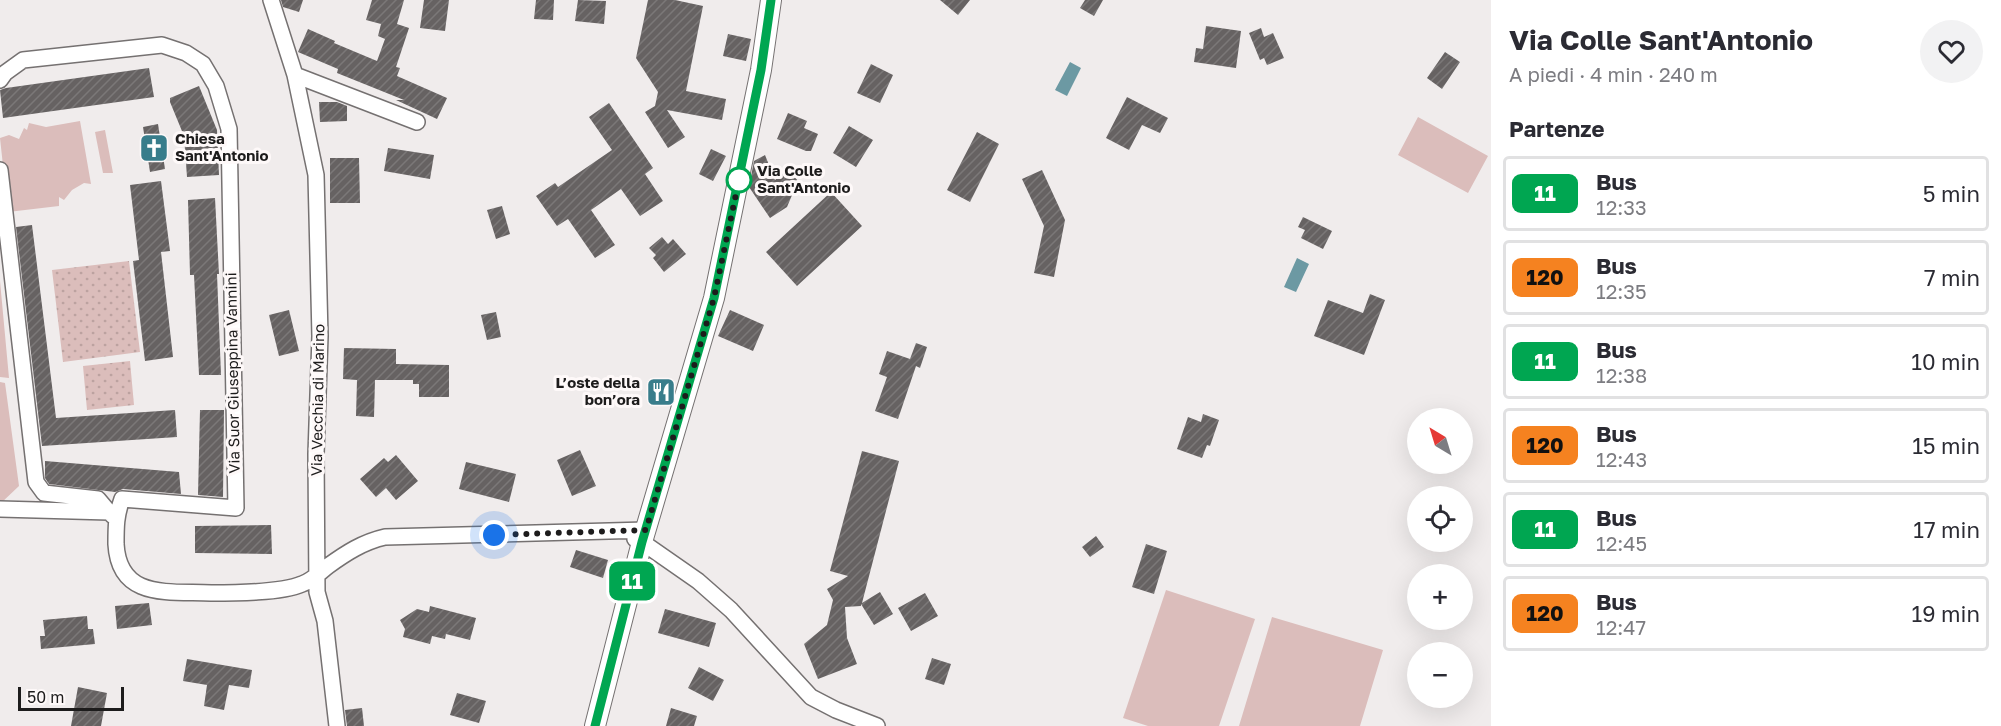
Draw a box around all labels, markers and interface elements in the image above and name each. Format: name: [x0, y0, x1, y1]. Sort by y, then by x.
button: heart: [1920, 20, 1983, 83]
text: Via Colle Sant'Antonio: [1509, 23, 1813, 56]
text: A piedi · 4 min · 240 m: [1509, 62, 1718, 86]
text: Partenze: [1509, 115, 1604, 142]
place label: Chiesa Sant'Antonio: [175, 129, 268, 164]
church icon: Chiesa Sant'Antonio: [138, 132, 170, 164]
place label: Via Colle Sant'Antonio: [757, 161, 850, 196]
marker: Via Colle Sant'Antonio: [726, 167, 752, 193]
text: Bus: [1596, 168, 1637, 195]
text: 11: [1534, 180, 1556, 206]
text: 5 min: [1923, 180, 1980, 207]
text: 12:33: [1596, 195, 1647, 219]
text: Bus: [1596, 252, 1637, 279]
text: 120: [1526, 264, 1564, 290]
text: 7 min: [1924, 264, 1980, 291]
street label: Via Suor Giuseppina Vannini: [221, 272, 243, 474]
text: 12:35: [1596, 279, 1647, 303]
street label: Via Vecchia di Marino: [307, 324, 327, 476]
text: Bus: [1596, 336, 1637, 363]
text: 11: [1534, 348, 1556, 374]
text: 10 min: [1911, 348, 1980, 375]
text: 12:38: [1596, 363, 1647, 387]
place label: L’oste della bon’ora: [556, 373, 640, 408]
restaurant icon: L’oste della bon’ora: [645, 376, 677, 408]
north arrow: [1407, 408, 1473, 474]
map controls: [1407, 408, 1473, 708]
text: Bus: [1596, 420, 1637, 447]
text: 120: [1526, 432, 1564, 458]
text: 15 min: [1912, 432, 1980, 459]
text: 12:43: [1596, 447, 1647, 471]
button: locate: [1407, 486, 1473, 552]
text: Bus: [1596, 504, 1637, 531]
text: 11: [1534, 516, 1556, 542]
text: 17 min: [1913, 516, 1980, 543]
your location: [479, 520, 509, 550]
text: 12:45: [1596, 531, 1647, 555]
line badge: 11: [605, 562, 659, 600]
button: +: [1407, 564, 1473, 630]
text: 11: [621, 568, 643, 594]
text: Bus: [1596, 588, 1637, 615]
text: 120: [1526, 600, 1564, 626]
text: 19 min: [1912, 600, 1980, 627]
text: 12:47: [1596, 615, 1646, 639]
button: −: [1407, 642, 1473, 708]
scale bar: [18, 684, 124, 712]
text: 50 m: [27, 687, 64, 707]

